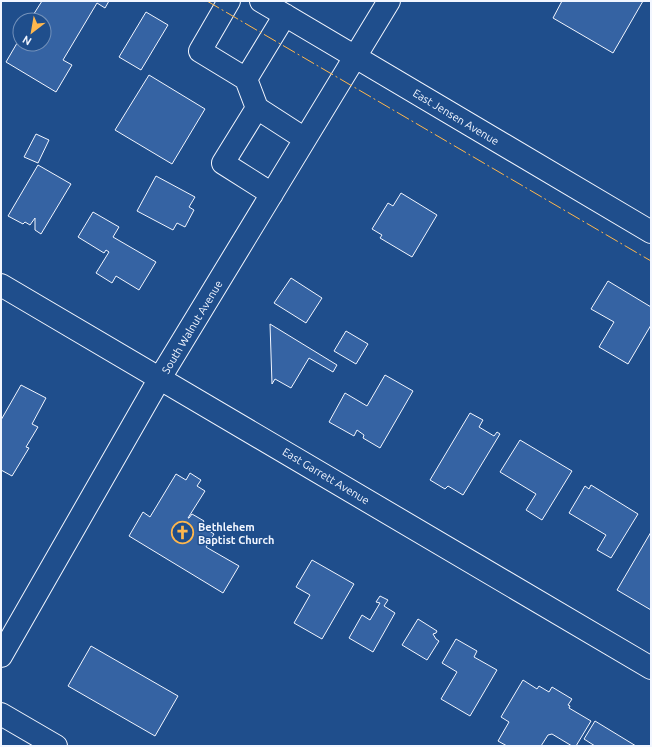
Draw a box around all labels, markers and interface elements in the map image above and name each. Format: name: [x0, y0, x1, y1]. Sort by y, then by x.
north arrow: [12, 12, 52, 52]
text: N: [20, 33, 33, 48]
street label: East Jensen Avenue: [411, 87, 501, 147]
street label: South Walnut Avenue: [159, 278, 225, 376]
street label: East Garrett Avenue: [280, 445, 372, 507]
church icon: Bethlehem Baptist Church: [169, 520, 195, 546]
place label: Bethlehem Baptist Church: [198, 521, 274, 546]

